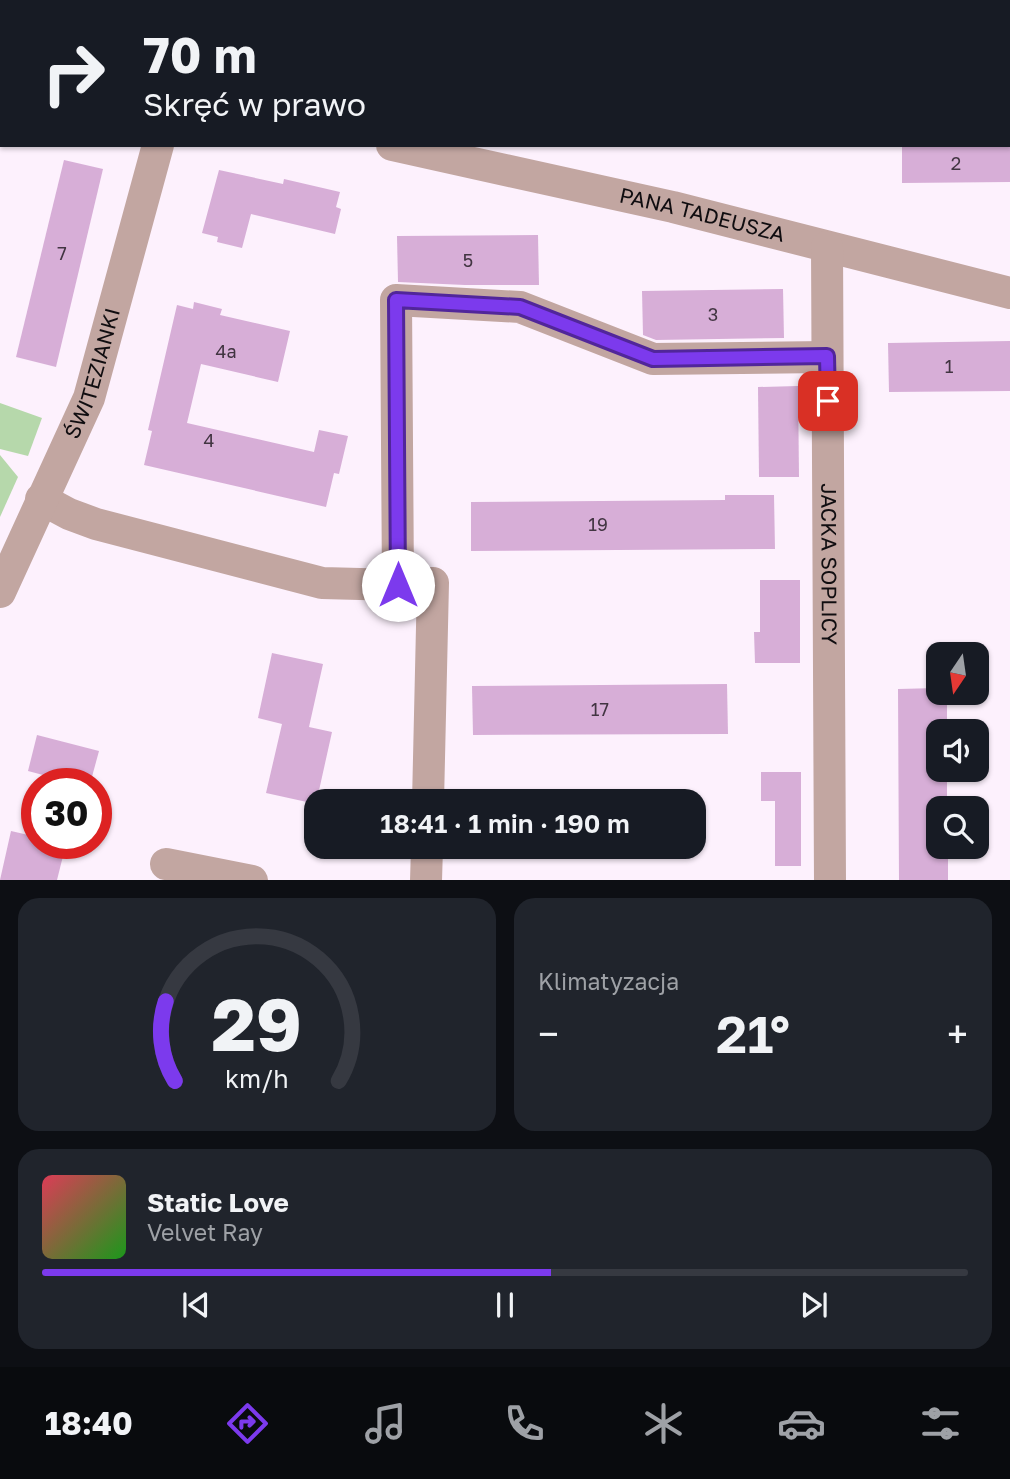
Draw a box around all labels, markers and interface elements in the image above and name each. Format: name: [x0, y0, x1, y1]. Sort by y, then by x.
text: 70 m: [143, 25, 257, 84]
icon: right: [28, 28, 119, 119]
text: Skręć w prawo: [143, 85, 366, 123]
house number: 2: [951, 152, 961, 174]
street label: PANA TADEUSZA: [617, 182, 788, 247]
house number: 7: [57, 242, 67, 264]
house number: 5: [463, 249, 473, 271]
house number: 3: [708, 303, 718, 325]
street label: ŚWITEZIANKI: [58, 305, 125, 443]
house number: 4a: [215, 340, 237, 362]
house number: 1: [945, 355, 954, 377]
pin: [798, 371, 858, 431]
icon: arrive: [809, 382, 847, 420]
house number: 4: [204, 429, 215, 451]
street label: JACKA SOPLICY: [816, 483, 843, 645]
house number: 19: [588, 513, 608, 535]
position arrow: [361, 548, 435, 622]
north arrow: [926, 642, 989, 705]
map controls: [926, 642, 989, 859]
house number: 17: [591, 698, 609, 720]
button: sound: [926, 719, 989, 782]
speed limit sign: 30: [21, 768, 112, 859]
button: search: [926, 796, 989, 859]
text: 18:41 · 1 min · 190 m: [380, 808, 630, 839]
text: Klimatyzacja: [538, 967, 679, 995]
text: 29: [212, 980, 302, 1067]
text: 21°: [716, 1002, 790, 1064]
text: −: [538, 1011, 559, 1056]
text: +: [947, 1011, 968, 1056]
text: km/h: [225, 1062, 289, 1093]
text: Static Love: [147, 1187, 289, 1218]
text: Velvet Ray: [147, 1218, 263, 1246]
icon: previous: [177, 1286, 215, 1324]
icon: pause: [486, 1286, 524, 1324]
icon: next: [795, 1286, 833, 1324]
icon: directions: [223, 1399, 272, 1448]
icon: music: [361, 1399, 410, 1448]
icon: phone: [500, 1399, 549, 1448]
icon: climate: [639, 1399, 688, 1448]
icon: car: [777, 1399, 826, 1448]
icon: filters: [916, 1399, 965, 1448]
text: 18:40: [45, 1404, 133, 1442]

